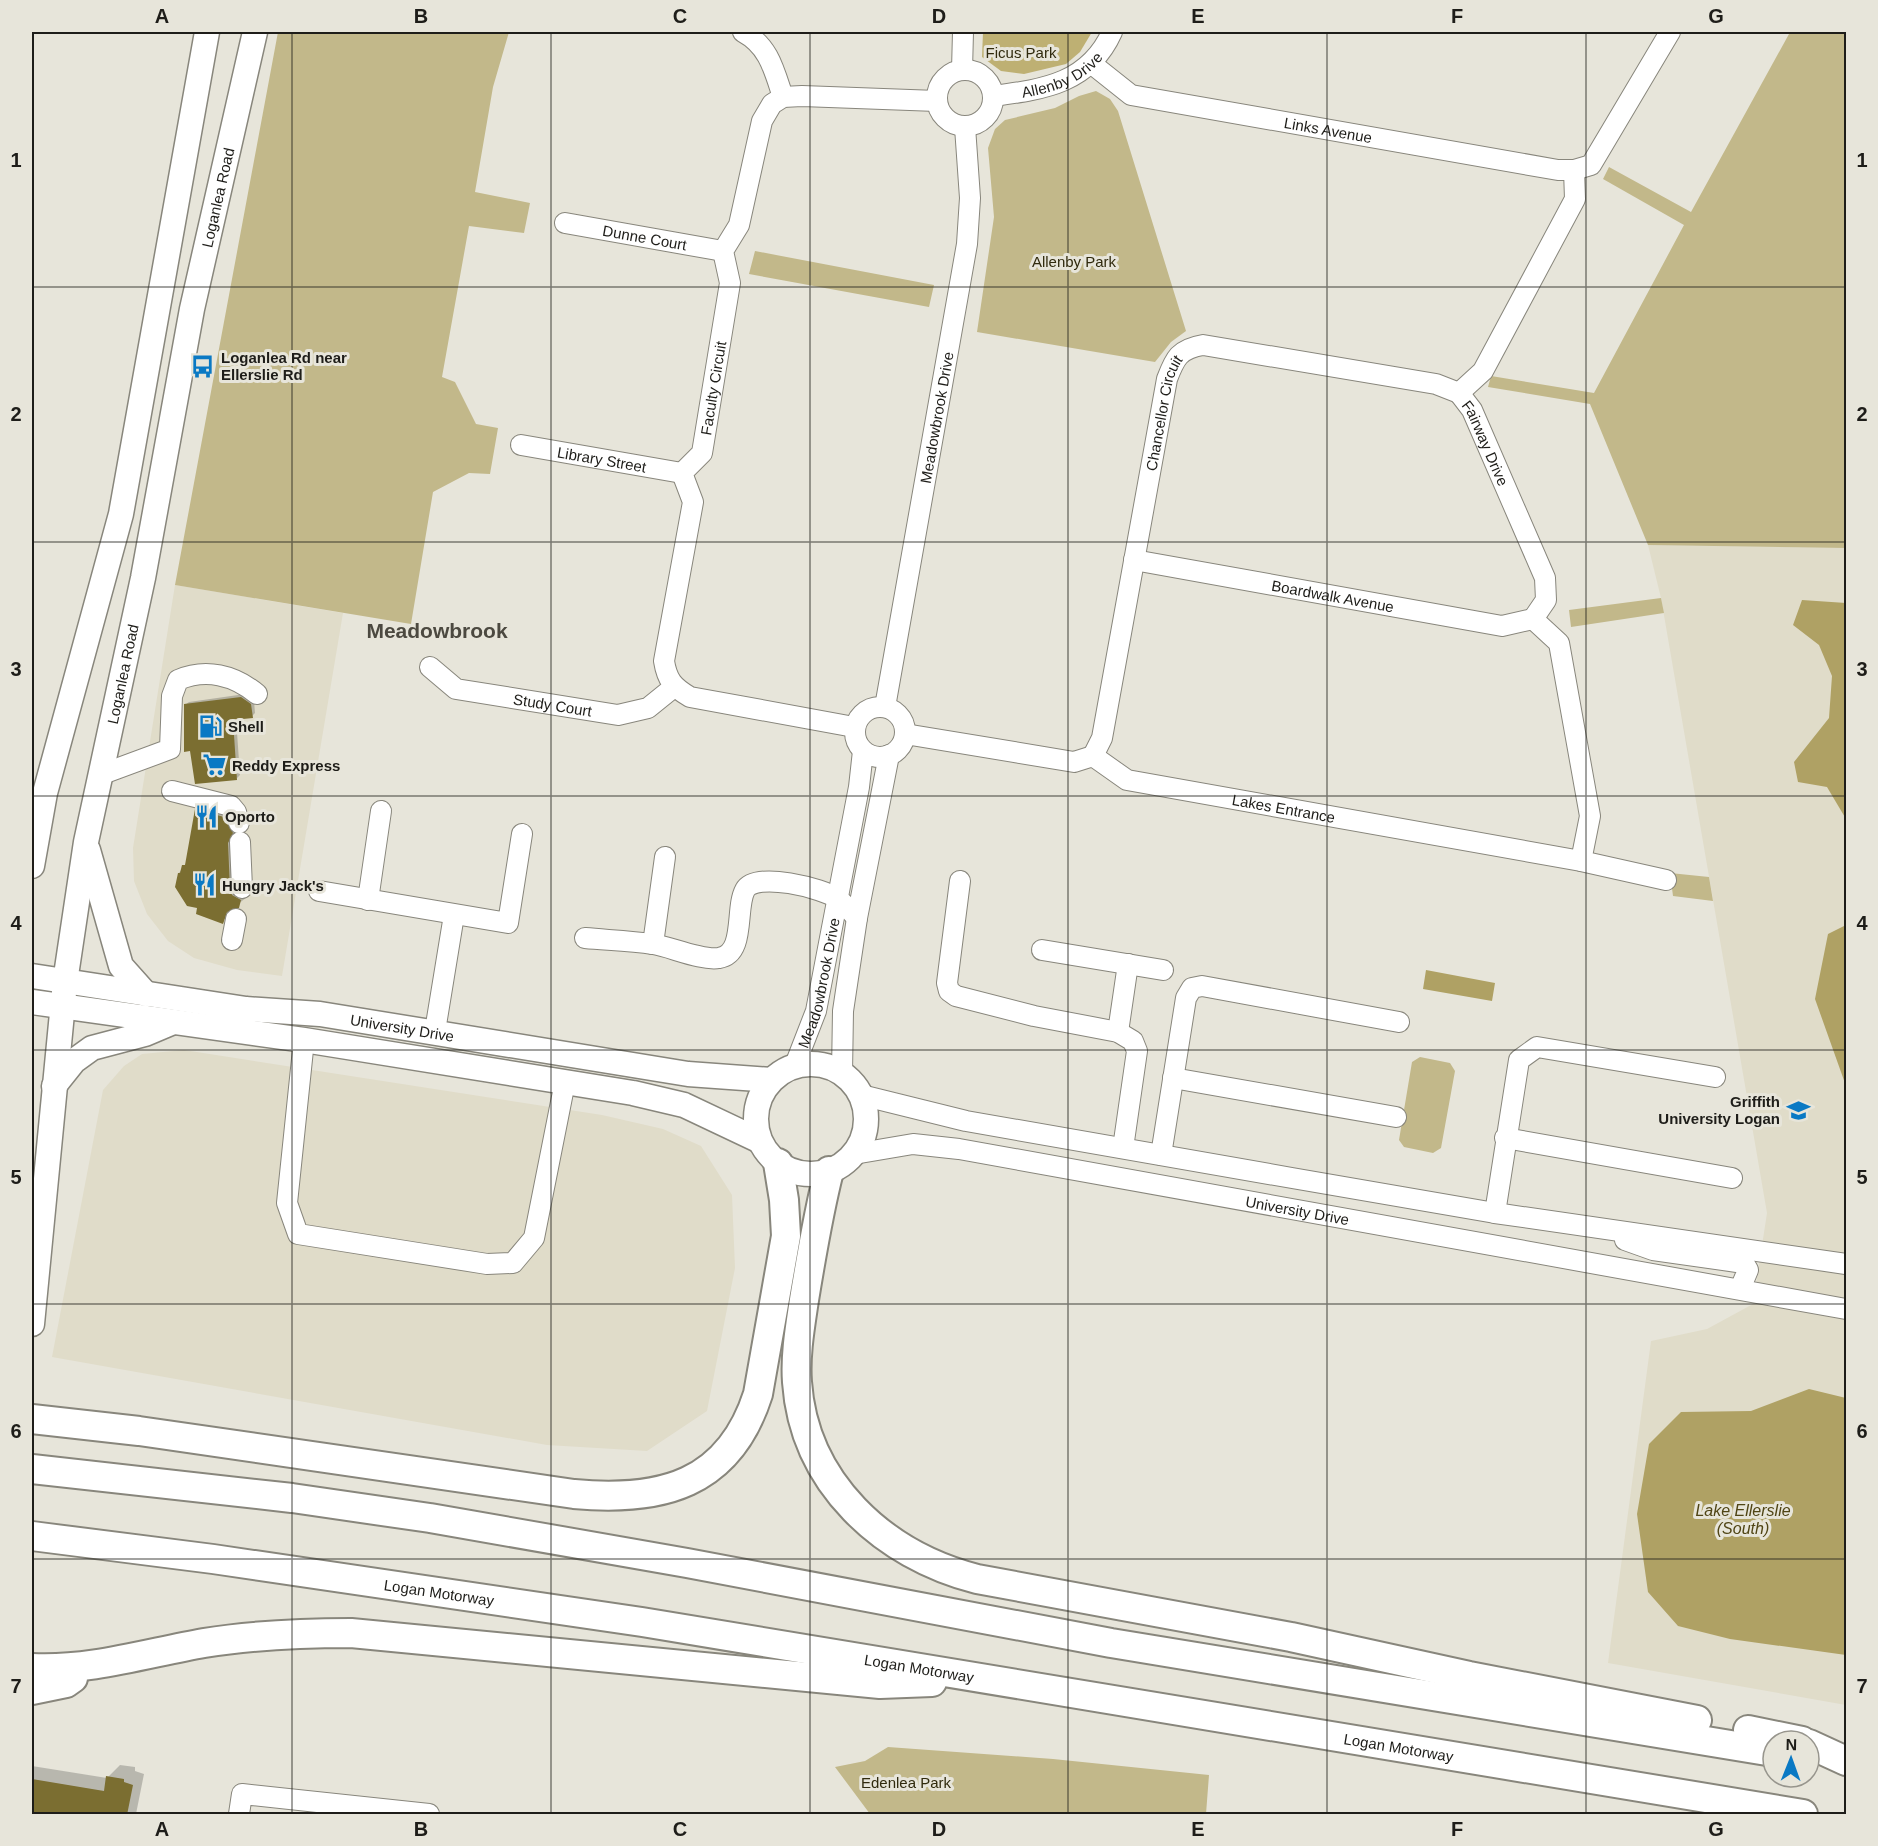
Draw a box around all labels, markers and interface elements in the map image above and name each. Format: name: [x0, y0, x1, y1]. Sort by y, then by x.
text: A: [155, 5, 169, 27]
text: B: [414, 5, 428, 27]
text: C: [673, 5, 687, 27]
text: D: [932, 5, 946, 27]
text: E: [1191, 5, 1205, 27]
text: F: [1451, 5, 1463, 27]
text: G: [1708, 5, 1724, 27]
park label: Ficus Park: [986, 44, 1057, 61]
street label: Allenby Drive: [1020, 48, 1105, 100]
street label: Links Avenue: [1283, 114, 1373, 146]
street label: Loganlea Road: [198, 146, 237, 249]
text: 1: [10, 149, 22, 171]
text: 1: [1856, 149, 1868, 171]
street label: Dunne Court: [601, 221, 689, 253]
park label: Allenby Park: [1032, 253, 1117, 270]
street label: Faculty Circuit: [697, 339, 729, 436]
place label: Loganlea Rd near Ellerslie Rd: [221, 349, 347, 383]
street label: Meadowbrook Drive: [916, 350, 956, 485]
street label: Chancellor Circuit: [1142, 351, 1186, 472]
bus stop icon: Loganlea Rd near Ellerslie Rd: [190, 353, 216, 379]
street label: Fairway Drive: [1459, 397, 1512, 488]
text: 2: [10, 403, 22, 425]
text: 2: [1856, 403, 1868, 425]
street label: Library Street: [556, 443, 648, 475]
street label: Boardwalk Avenue: [1270, 576, 1395, 615]
district label: Meadowbrook: [366, 619, 508, 642]
street label: Loganlea Road: [103, 622, 141, 726]
text: 3: [10, 658, 22, 680]
text: 3: [1856, 658, 1868, 680]
street label: Study Court: [512, 690, 594, 719]
fuel station icon: Shell: [197, 713, 223, 739]
place label: Shell: [228, 718, 264, 735]
supermarket icon: Reddy Express: [201, 752, 227, 778]
place label: Reddy Express: [232, 757, 340, 774]
street label: Lakes Entrance: [1231, 790, 1336, 825]
restaurant icon: Oporto: [194, 803, 220, 829]
place label: Oporto: [225, 808, 275, 825]
restaurant icon: Hungry Jack's: [191, 872, 217, 898]
place label: Hungry Jack's: [222, 877, 324, 894]
text: 4: [10, 912, 22, 934]
text: 4: [1856, 912, 1868, 934]
street label: Meadowbrook Drive: [794, 916, 842, 1050]
street label: University Drive: [349, 1011, 455, 1044]
place label: Griffith University Logan: [1658, 1093, 1780, 1127]
school or university icon: Griffith University Logan: [1785, 1097, 1811, 1123]
text: 5: [10, 1166, 22, 1188]
text: 5: [1856, 1166, 1868, 1188]
street label: University Drive: [1244, 1192, 1351, 1228]
text: 6: [10, 1420, 22, 1442]
text: 6: [1856, 1420, 1868, 1442]
water label: Lake Ellerslie (South): [1695, 1502, 1791, 1537]
street label: Logan Motorway: [383, 1576, 496, 1609]
street label: Logan Motorway: [863, 1650, 976, 1685]
text: 7: [10, 1675, 22, 1697]
text: 7: [1856, 1675, 1868, 1697]
north arrow: [1761, 1729, 1821, 1789]
street label: Logan Motorway: [1343, 1730, 1455, 1765]
text: N: [1785, 1736, 1797, 1753]
park label: Edenlea Park: [861, 1774, 952, 1791]
text: A: [155, 1818, 169, 1840]
text: B: [414, 1818, 428, 1840]
text: C: [673, 1818, 687, 1840]
text: D: [932, 1818, 946, 1840]
text: E: [1191, 1818, 1205, 1840]
text: F: [1451, 1818, 1463, 1840]
text: G: [1708, 1818, 1724, 1840]

